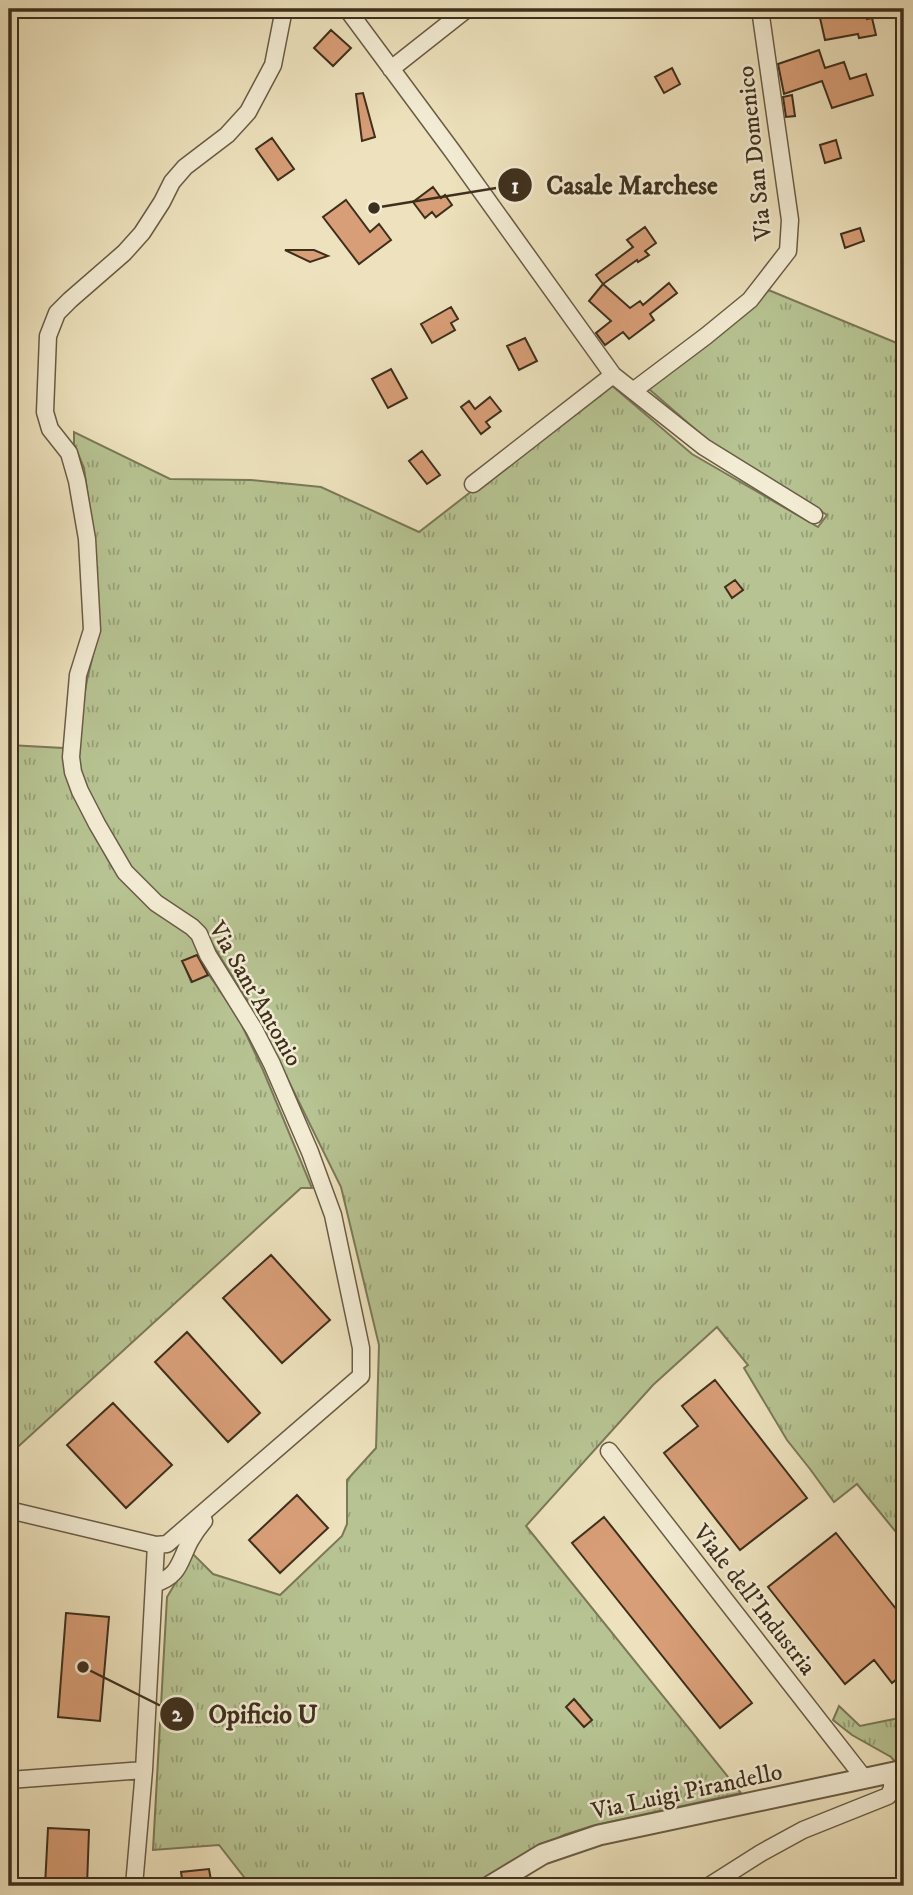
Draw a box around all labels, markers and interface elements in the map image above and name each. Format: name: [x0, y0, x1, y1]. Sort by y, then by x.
street label: Via San Domenico: [731, 64, 779, 243]
callout: Casale Marchese: [497, 162, 732, 209]
text: Casale Marchese: [546, 170, 718, 203]
text: 1: [511, 174, 519, 200]
street label: Via Sant'Antonio: [201, 915, 309, 1072]
street label: Viale dell'Industria: [685, 1518, 823, 1682]
callout: Opificio U: [159, 1690, 331, 1737]
text: Opificio U: [208, 1699, 318, 1732]
text: 2: [172, 1702, 183, 1728]
street label: Via Luigi Pirandello: [588, 1757, 785, 1827]

